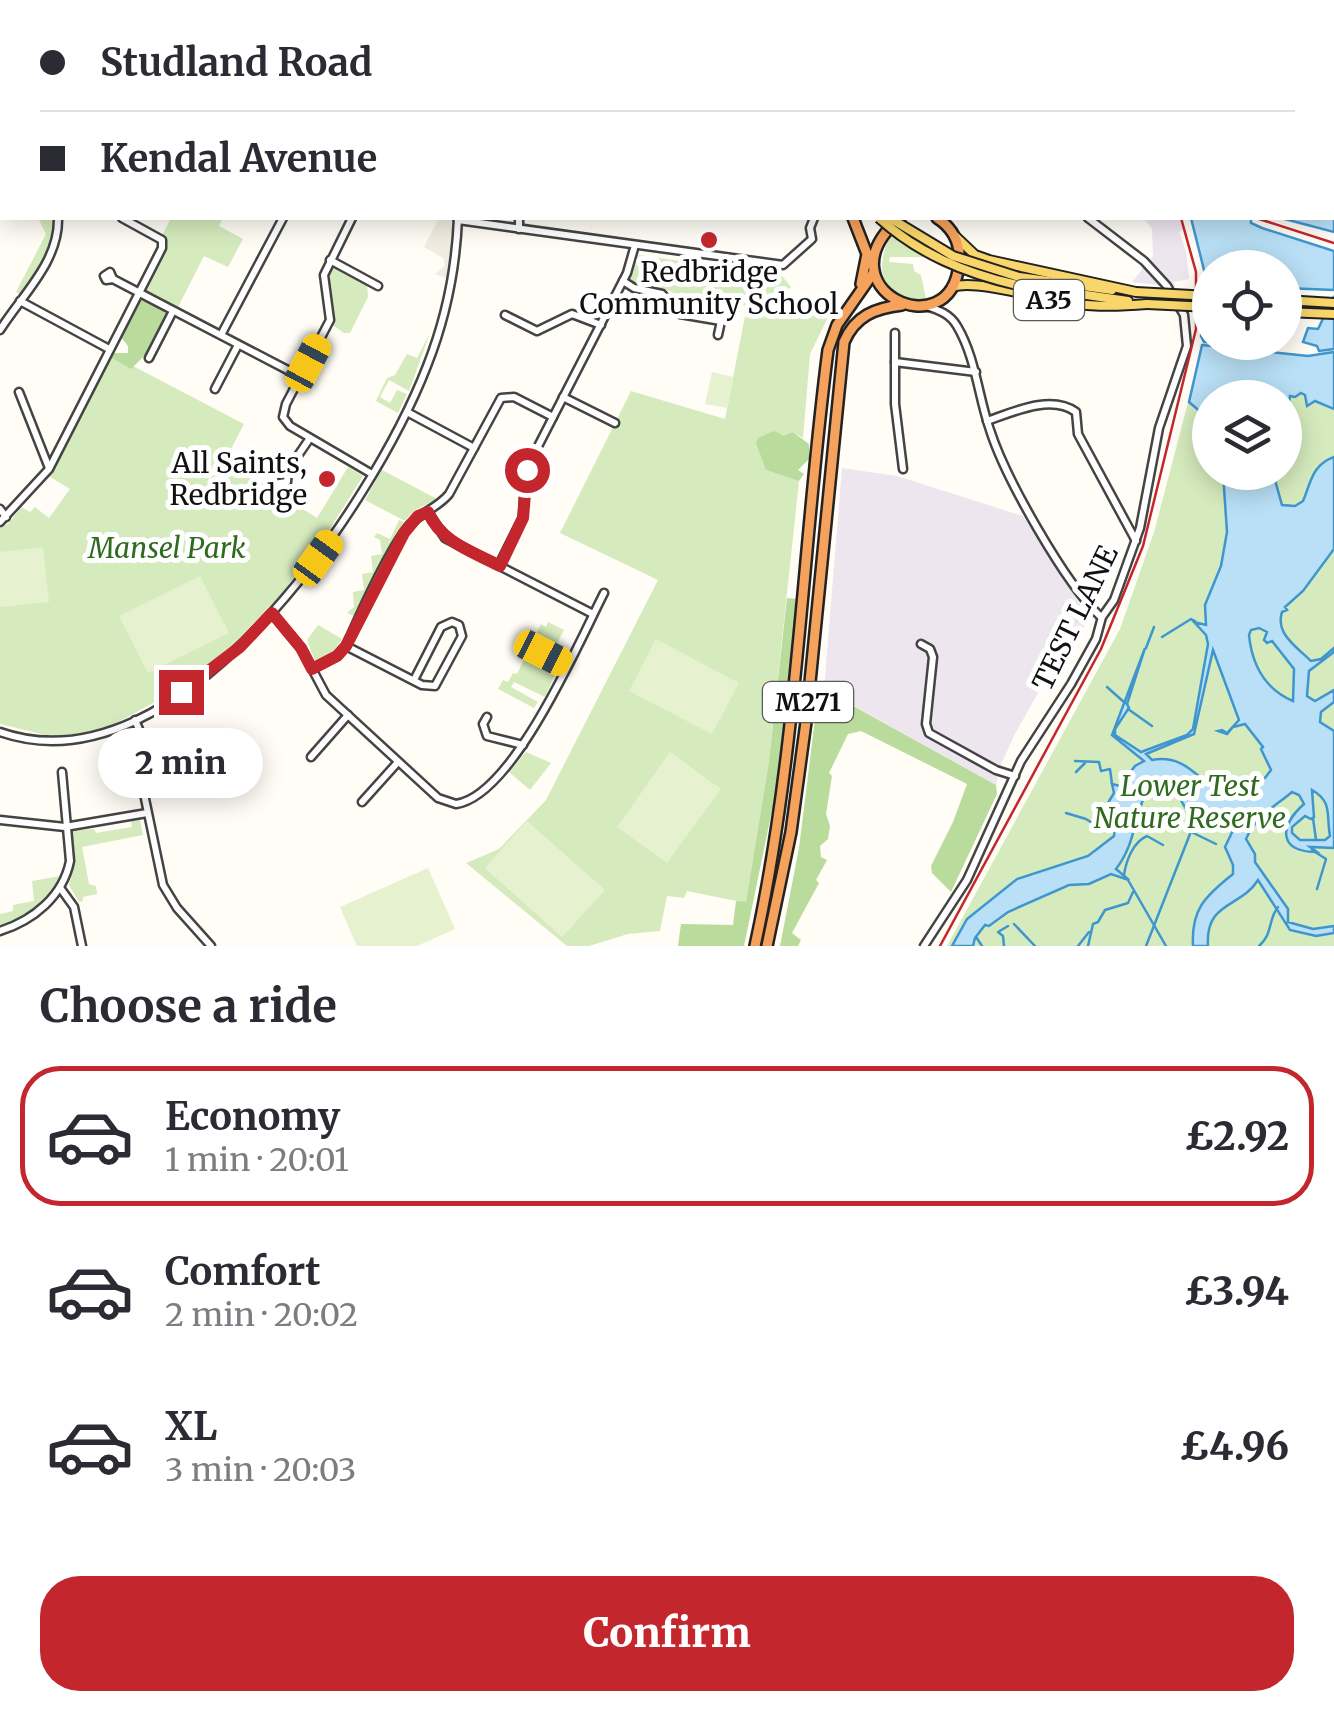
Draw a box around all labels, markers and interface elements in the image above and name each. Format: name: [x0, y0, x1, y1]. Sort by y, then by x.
text: Studland Road: [100, 39, 372, 86]
text: Kendal Avenue: [100, 135, 377, 182]
marker: Redbridge Community School: [698, 229, 720, 251]
map controls: [1192, 250, 1302, 490]
button: locate: [1192, 250, 1302, 360]
place label: Redbridge Community School: [580, 254, 839, 322]
road number: A35: [1014, 280, 1084, 320]
car: [281, 329, 335, 397]
button: layers: [1192, 380, 1302, 490]
place label: All Saints, Redbridge: [169, 445, 307, 513]
route start: [505, 448, 550, 493]
marker: All Saints, Redbridge: [316, 468, 338, 490]
car: [288, 525, 348, 591]
park label: Mansel Park: [87, 530, 246, 566]
street label: TEST LANE: [1024, 539, 1126, 697]
car: [509, 626, 577, 680]
route end: [159, 670, 204, 715]
road number: M271: [763, 682, 853, 722]
callout: 2 min: [99, 727, 264, 797]
text: 2 min: [135, 743, 226, 783]
park label: Lower Test Nature Reserve: [1094, 768, 1286, 836]
text: Choose a ride: [40, 978, 337, 1034]
icon: car: [45, 1091, 135, 1181]
text: Economy: [165, 1093, 340, 1140]
text: £2.92: [1185, 1113, 1289, 1160]
text: 1 min · 20:01: [165, 1140, 349, 1180]
icon: car: [45, 1246, 135, 1336]
text: Comfort: [165, 1248, 321, 1295]
text: £3.94: [1184, 1268, 1289, 1315]
text: 2 min · 20:02: [165, 1295, 358, 1335]
icon: car: [45, 1401, 135, 1491]
text: XL: [165, 1403, 217, 1450]
text: £4.96: [1180, 1423, 1289, 1470]
text: 3 min · 20:03: [165, 1450, 356, 1490]
button: Confirm: [40, 1576, 1294, 1691]

